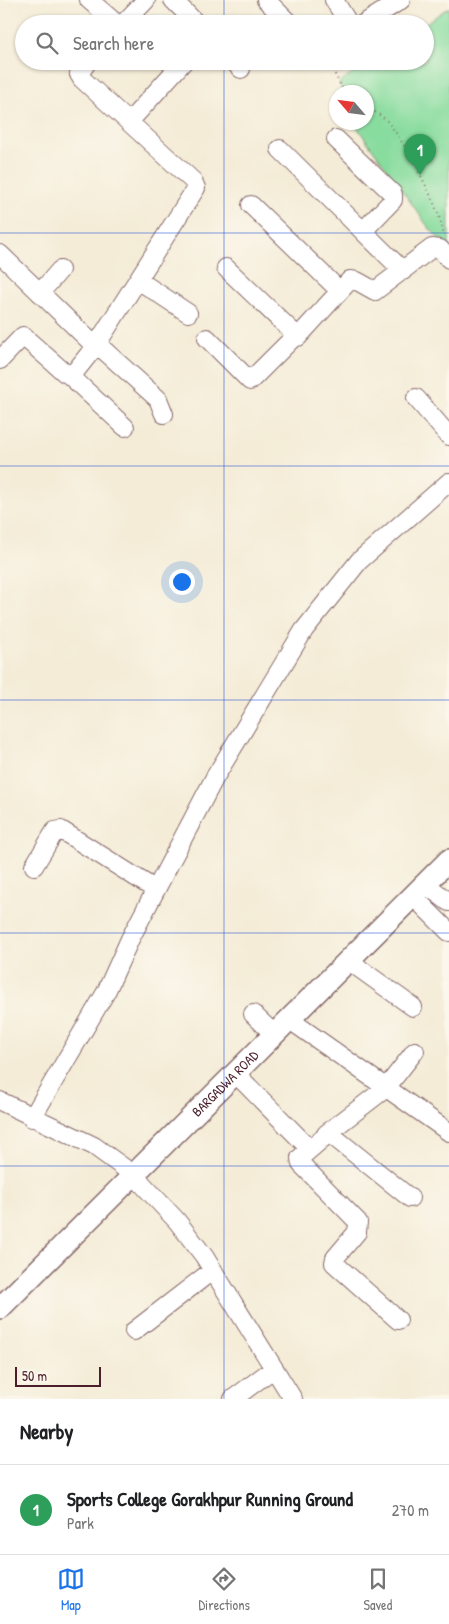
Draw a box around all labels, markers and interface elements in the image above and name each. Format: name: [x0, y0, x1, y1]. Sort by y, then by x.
search box: [15, 15, 434, 70]
icon: search: [33, 29, 61, 57]
text: Search here: [73, 30, 154, 56]
north arrow: [329, 85, 374, 130]
pin: 1: [404, 134, 436, 175]
your location: [169, 569, 195, 595]
street label: BARGADWA ROAD: [187, 1045, 262, 1120]
scale bar: [15, 1364, 101, 1387]
text: 50 m: [22, 1366, 47, 1385]
text: Nearby: [20, 1417, 73, 1446]
text: Sports College Gorakhpur Running Ground: [67, 1486, 353, 1512]
text: 1: [33, 1499, 39, 1521]
text: 270 m: [392, 1499, 429, 1521]
text: Park: [67, 1512, 94, 1534]
tab: Map: [57, 1565, 85, 1614]
tab: Directions: [198, 1565, 250, 1614]
tab: Saved: [364, 1565, 392, 1614]

